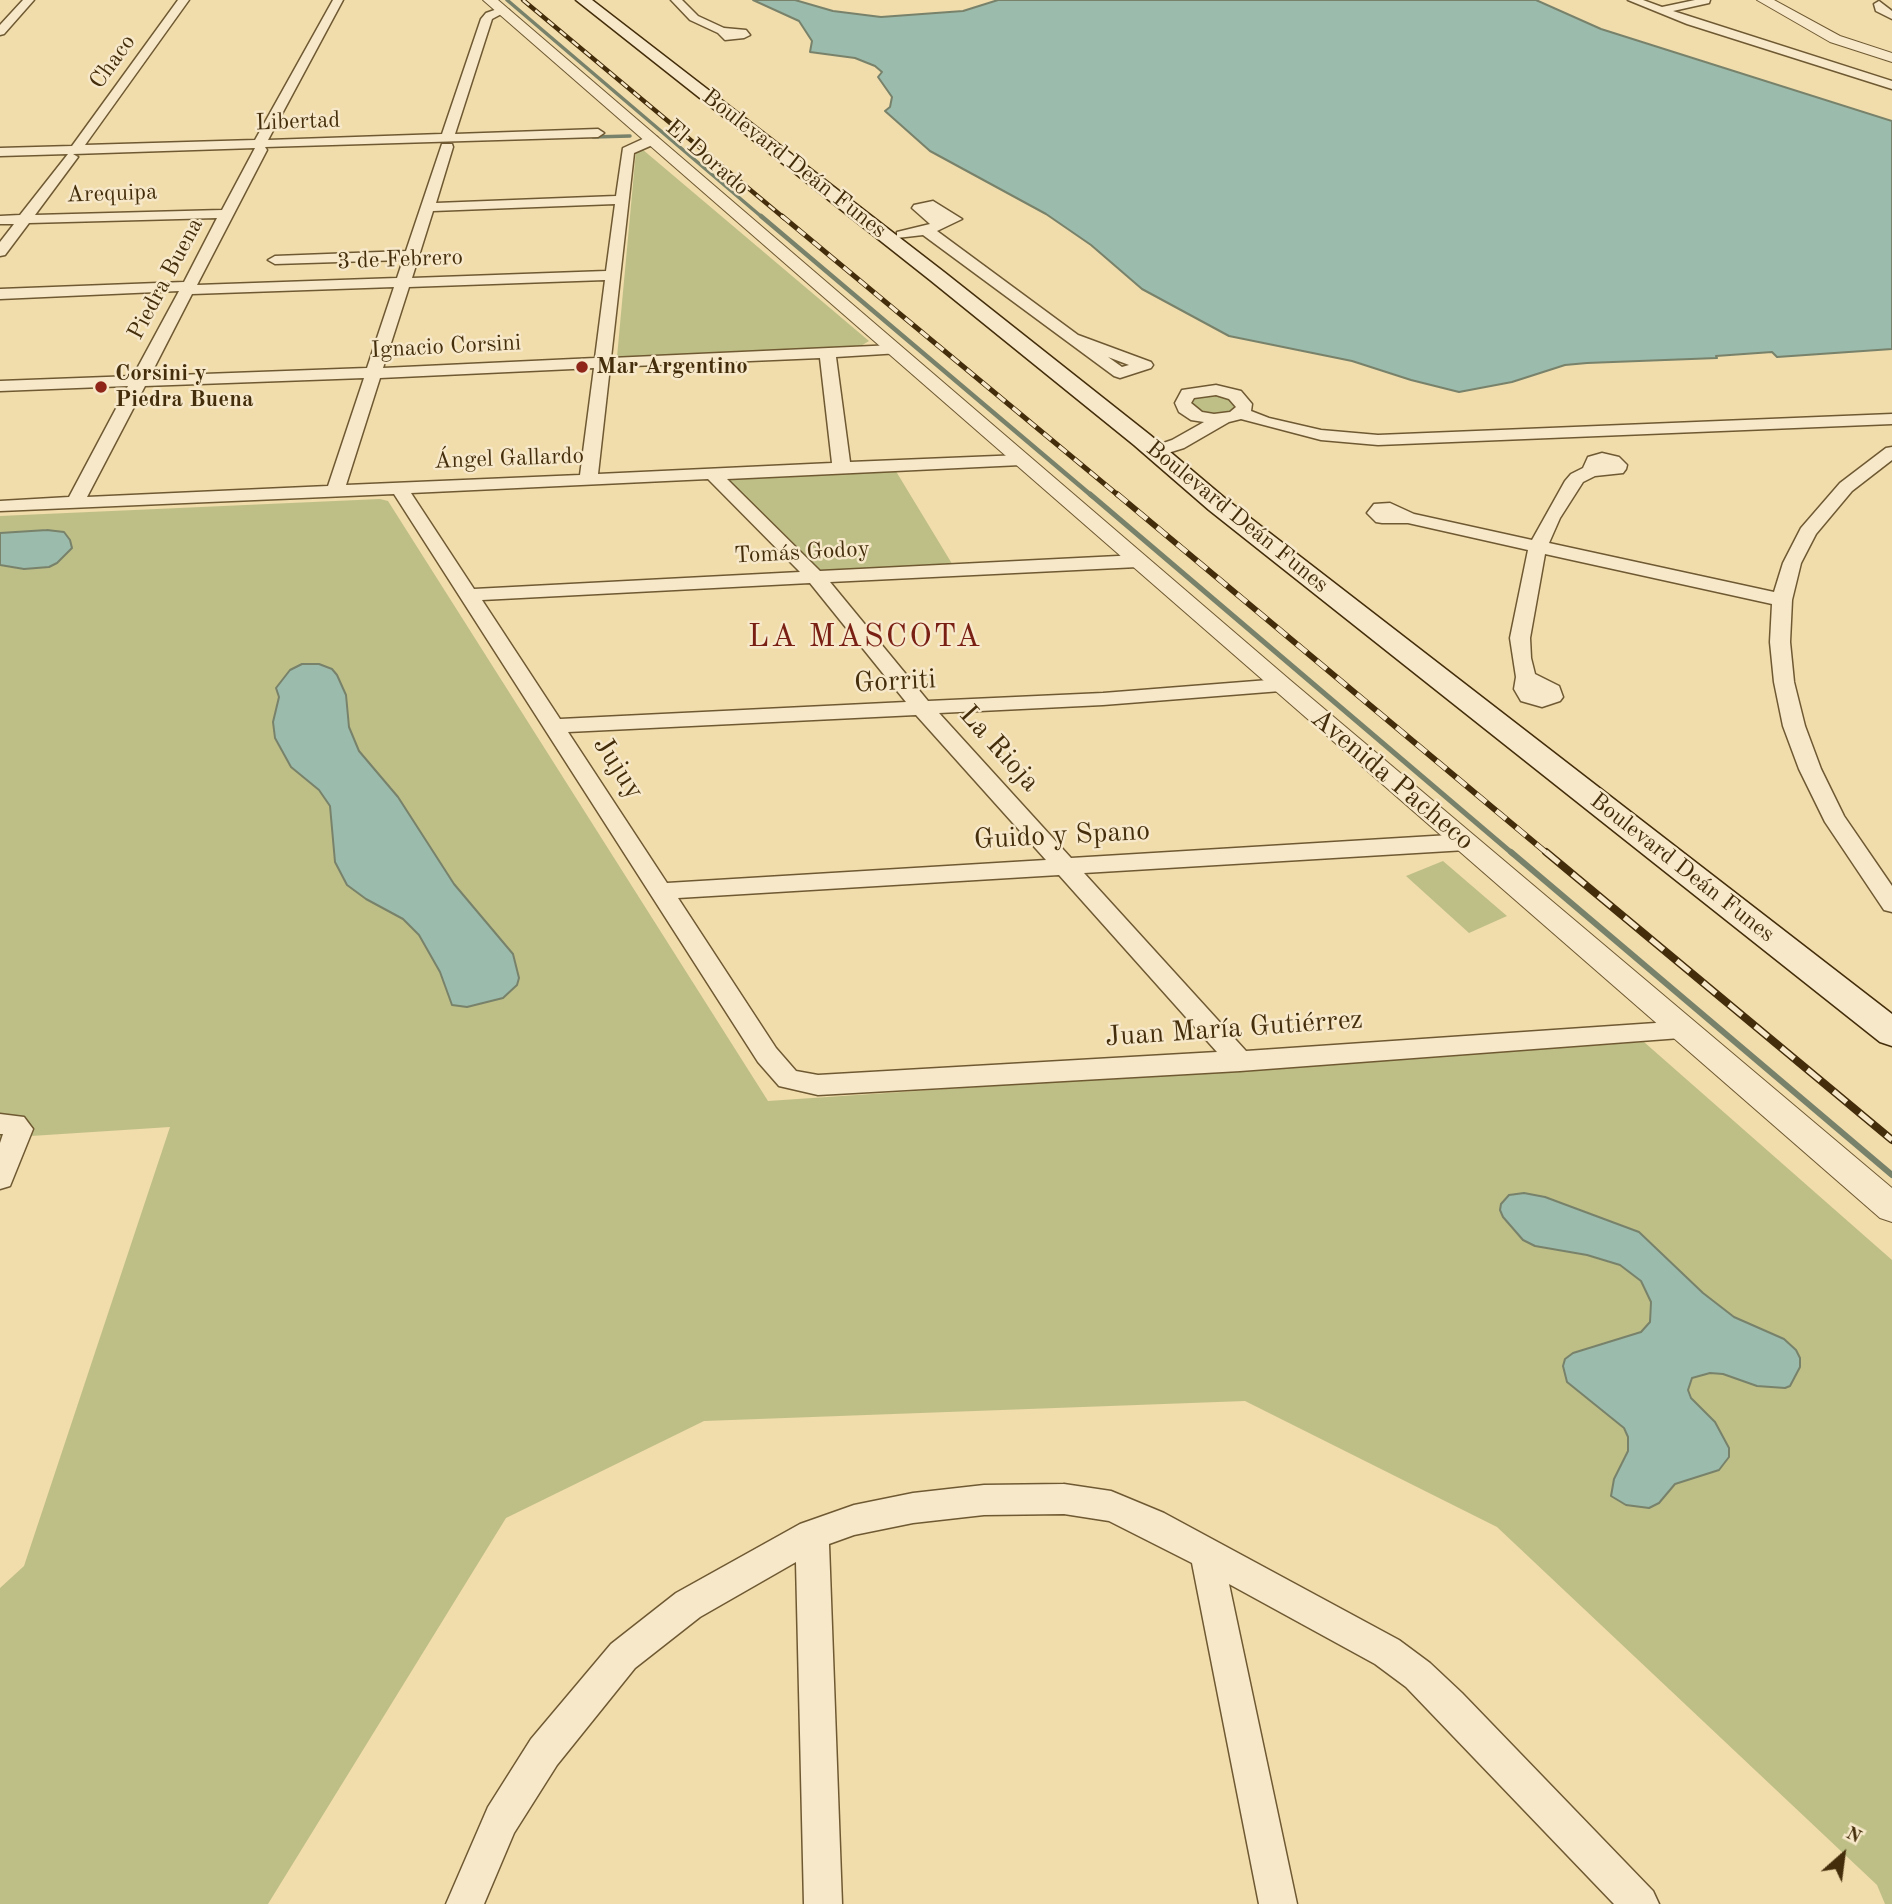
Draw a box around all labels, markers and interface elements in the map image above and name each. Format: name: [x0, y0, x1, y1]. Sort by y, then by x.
street label: Chaco: [84, 29, 142, 95]
street label: Boulevard Deán Funes: [696, 83, 892, 245]
street label: Libertad: [255, 107, 341, 137]
street label: El Dorado: [659, 114, 755, 202]
street label: Arequipa: [66, 179, 158, 209]
street label: Piedra Buena: [122, 213, 210, 345]
street label: 3 de Febrero: [337, 244, 463, 276]
street label: Ignacio Corsini: [370, 329, 522, 365]
place label: Mar Argentino: [596, 353, 748, 381]
marker: Mar Argentino: [574, 359, 590, 375]
place label: Corsini y Piedra Buena: [115, 360, 254, 414]
marker: Corsini y Piedra Buena: [93, 379, 109, 395]
street label: Boulevard Deán Funes: [1140, 435, 1334, 599]
street label: Ángel Gallardo: [433, 443, 585, 475]
street label: Tomás Godoy: [733, 536, 871, 570]
district label: LA MASCOTA: [749, 619, 981, 657]
street label: Gorriti: [853, 663, 937, 701]
street label: La Rioja: [951, 699, 1047, 799]
street label: Avenida Pacheco: [1303, 702, 1481, 858]
street label: Jujuy: [585, 730, 651, 806]
street label: Boulevard Deán Funes: [1584, 787, 1780, 949]
street label: Guido y Spano: [973, 815, 1151, 857]
street label: Juan María Gutiérrez: [1104, 1003, 1364, 1055]
north arrow: [1808, 1820, 1878, 1890]
text: N: [1842, 1824, 1864, 1848]

